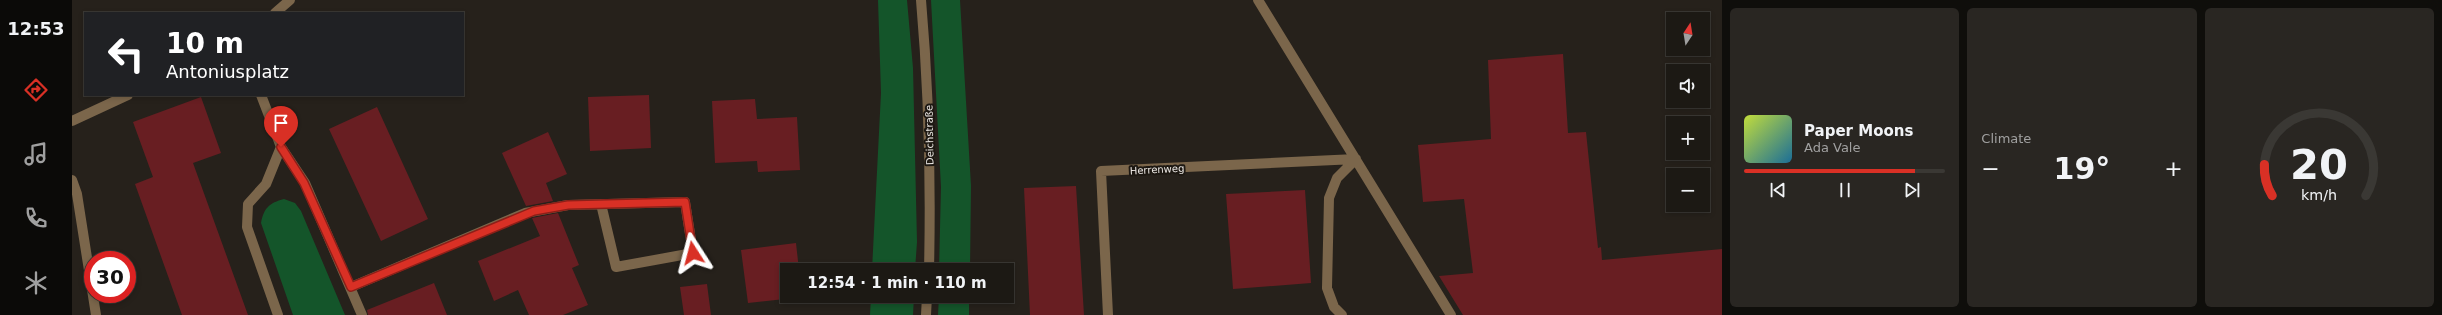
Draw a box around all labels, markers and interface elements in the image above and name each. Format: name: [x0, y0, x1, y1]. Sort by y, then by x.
north arrow: [1666, 12, 1710, 56]
map controls: [1666, 12, 1710, 212]
text: 12:53: [7, 18, 65, 39]
text: 10 m: [166, 27, 244, 60]
icon: left: [100, 28, 152, 80]
text: Antoniusplatz: [166, 61, 289, 82]
button: sound: [1666, 64, 1710, 108]
icon: directions: [22, 76, 50, 104]
street label: Deichstraße: [923, 105, 936, 165]
pin: [264, 106, 298, 147]
icon: arrive: [270, 112, 292, 134]
button: +: [1666, 116, 1710, 160]
text: Paper Moons: [1804, 122, 1913, 140]
text: Climate: [1981, 131, 2031, 146]
text: 20: [2290, 139, 2348, 188]
icon: music: [22, 140, 50, 168]
text: Ada Vale: [1804, 140, 1860, 155]
text: 19°: [2054, 151, 2110, 186]
text: −: [1981, 156, 2000, 181]
text: +: [2164, 156, 2183, 181]
street label: Herrenweg: [1129, 163, 1185, 176]
button: −: [1666, 168, 1710, 212]
icon: previous: [1767, 179, 1789, 201]
icon: pause: [1834, 179, 1856, 201]
icon: next: [1901, 179, 1923, 201]
text: km/h: [2301, 186, 2337, 202]
icon: phone: [22, 204, 50, 232]
position arrow: [672, 232, 714, 274]
speed limit sign: 30: [84, 251, 136, 303]
icon: climate: [22, 269, 50, 297]
text: 12:54 · 1 min · 110 m: [807, 274, 987, 292]

